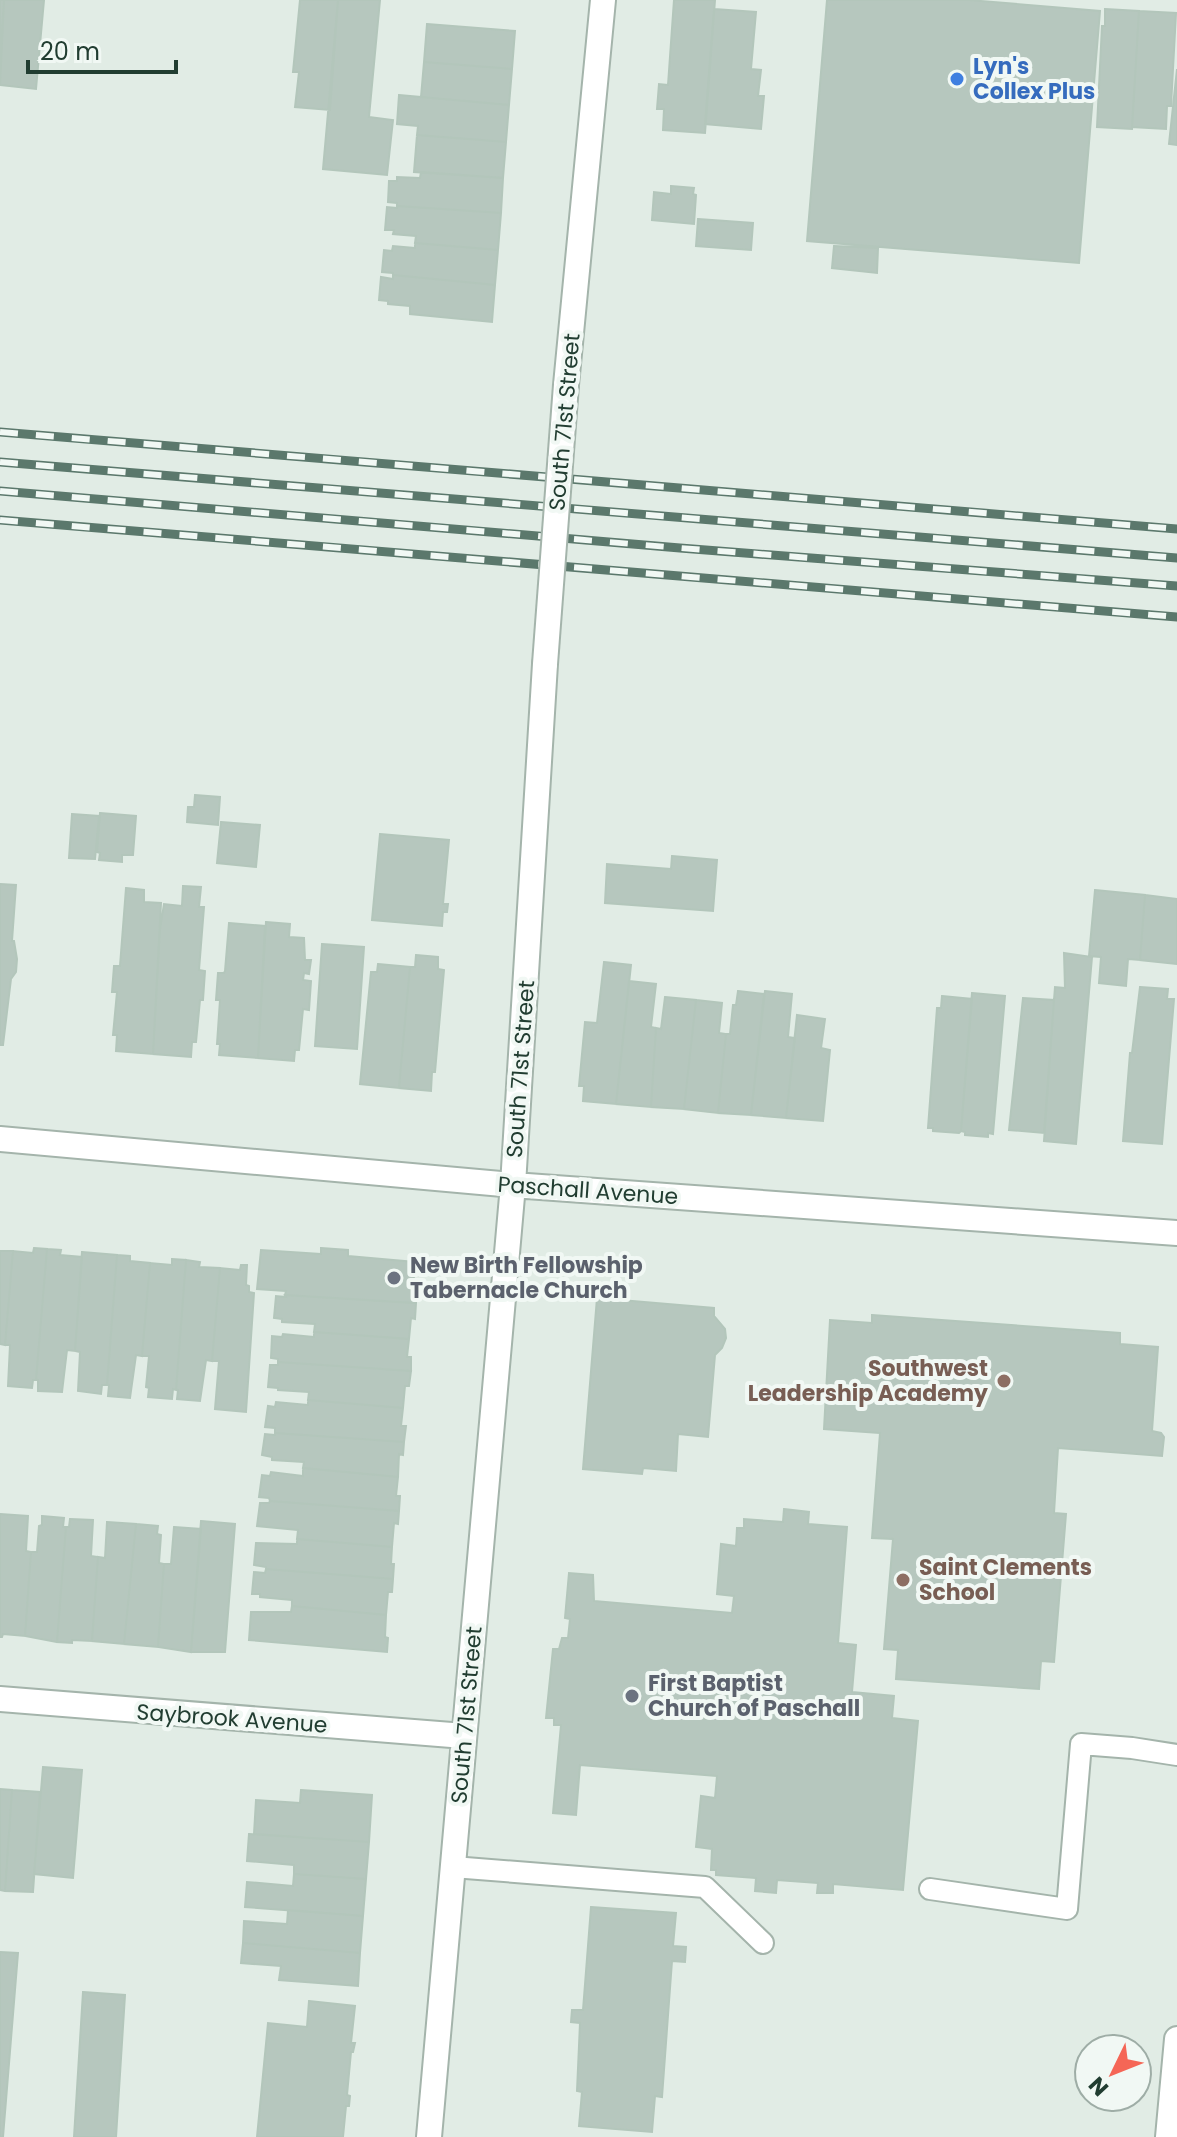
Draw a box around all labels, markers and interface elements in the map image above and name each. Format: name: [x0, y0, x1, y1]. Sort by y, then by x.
scale bar: [28, 24, 176, 74]
text: 20 m: [40, 35, 100, 68]
place label: Lyn's Collex Plus: [973, 51, 1095, 107]
marker: Lyn's Collex Plus: [948, 70, 966, 88]
street label: South 71st Street: [541, 332, 588, 512]
street label: South 71st Street: [499, 979, 542, 1159]
street label: Paschall Avenue: [497, 1169, 679, 1212]
place label: New Birth Fellowship Tabernacle Church: [410, 1250, 643, 1306]
marker: New Birth Fellowship Tabernacle Church: [385, 1269, 403, 1287]
place label: Southwest Leadership Academy: [748, 1353, 988, 1409]
marker: Southwest Leadership Academy: [995, 1372, 1013, 1390]
place label: Saint Clements School: [919, 1552, 1092, 1608]
marker: Saint Clements School: [894, 1571, 912, 1589]
street label: South 71st Street: [443, 1625, 490, 1805]
place label: First Baptist Church of Paschall: [648, 1668, 860, 1724]
marker: First Baptist Church of Paschall: [623, 1687, 641, 1705]
street label: Saybrook Avenue: [135, 1696, 328, 1741]
north arrow: [1073, 2033, 1153, 2113]
text: N: [1082, 2070, 1116, 2103]

